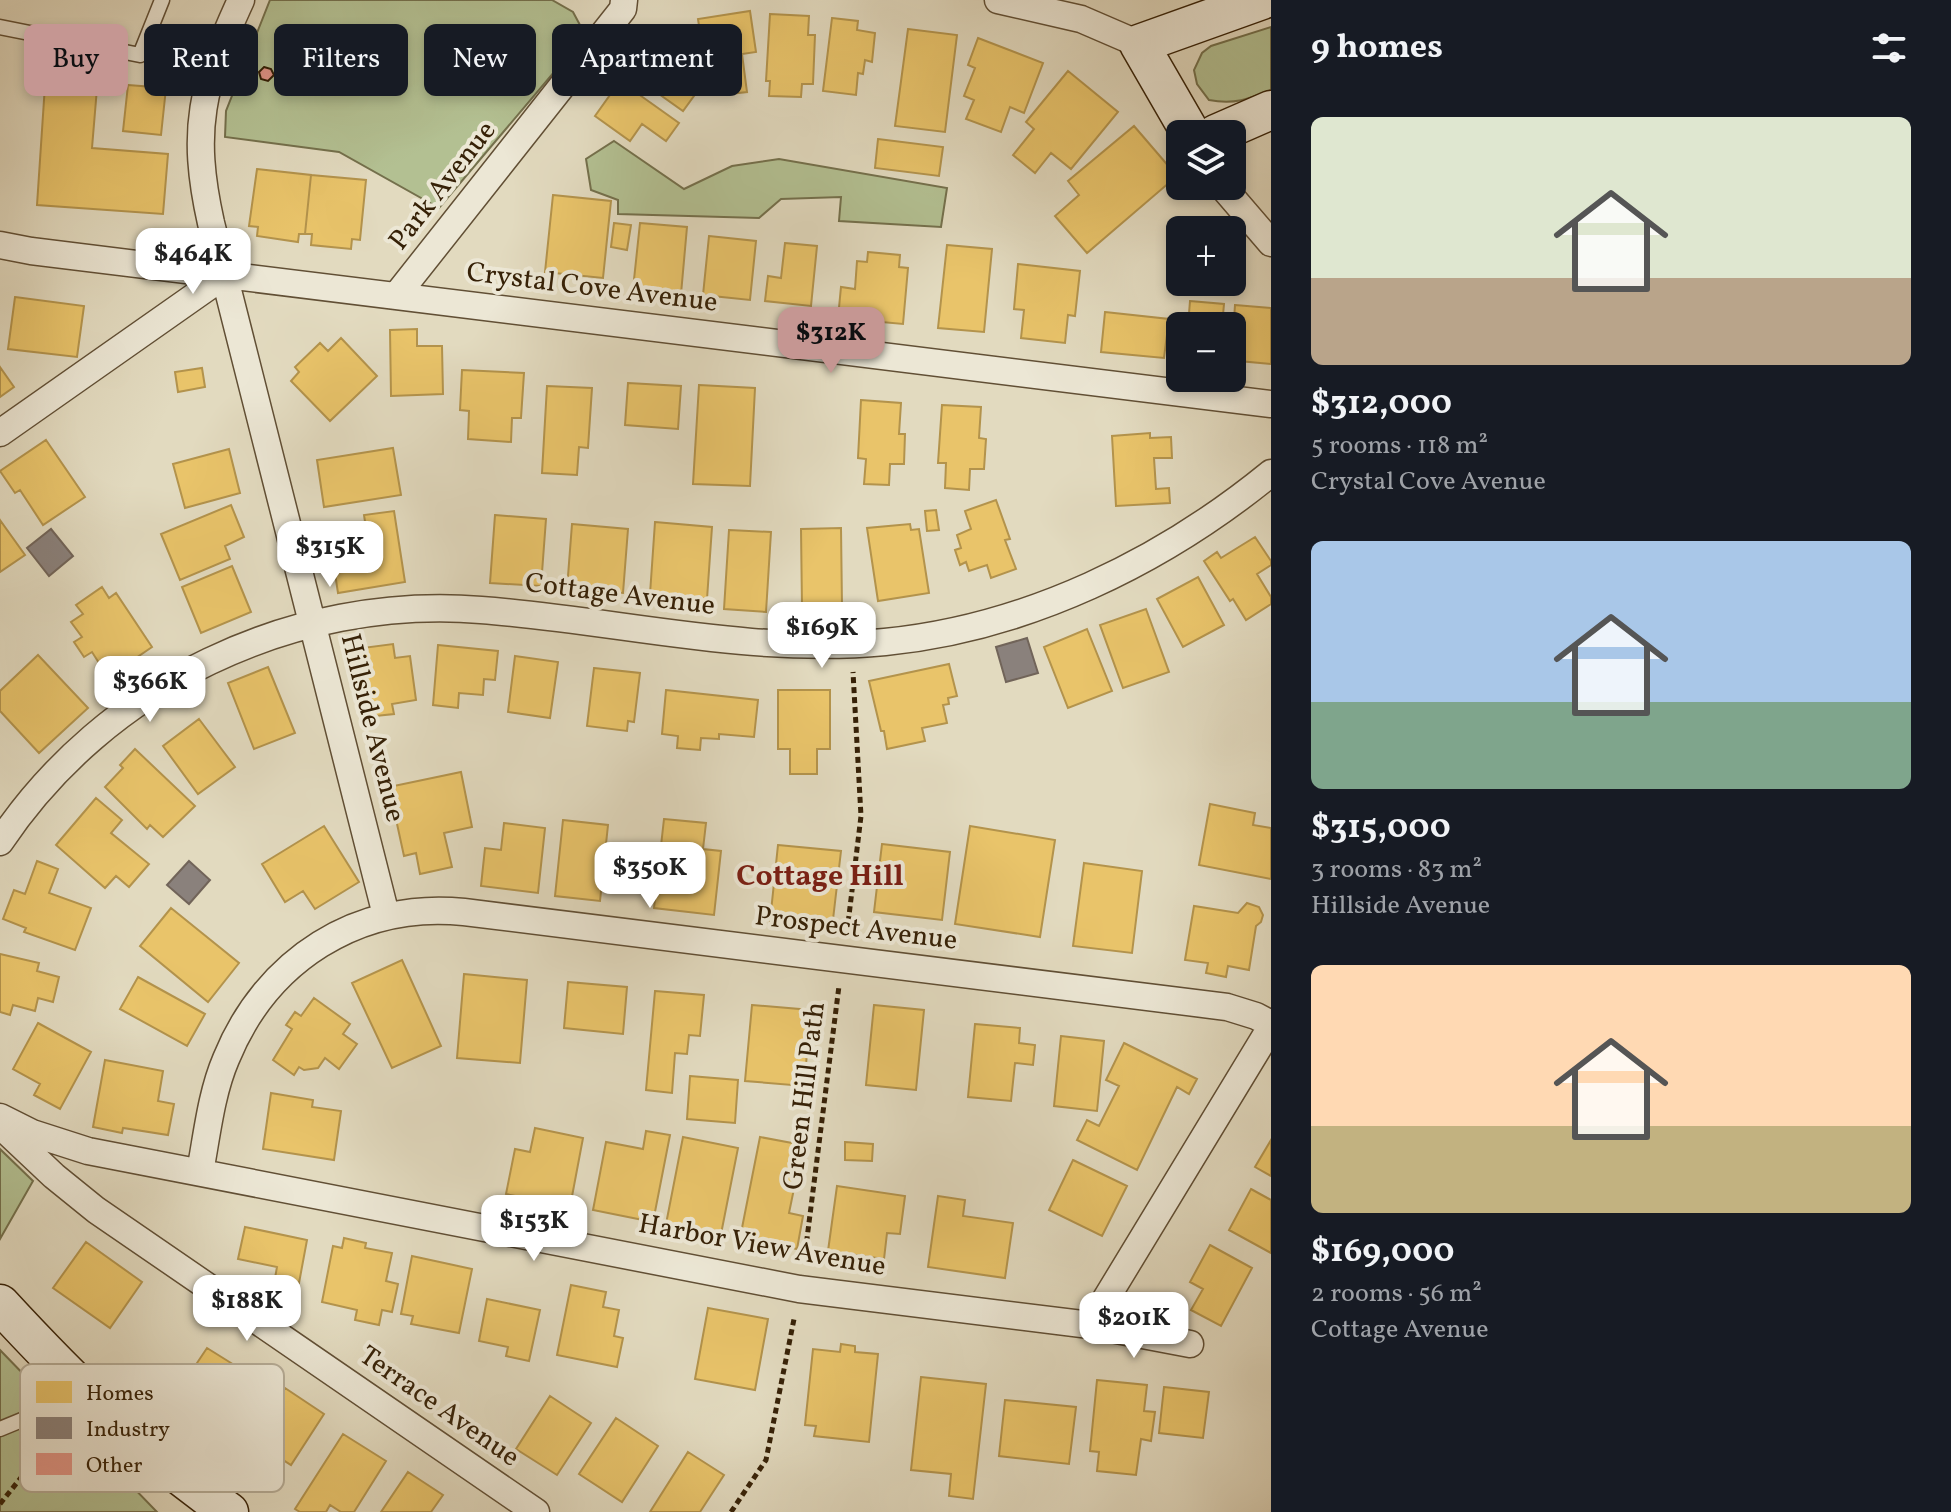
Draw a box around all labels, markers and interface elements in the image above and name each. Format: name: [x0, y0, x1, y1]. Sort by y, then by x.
chip: Buy: [24, 24, 128, 96]
chip: Rent: [144, 24, 258, 96]
chip: Filters: [274, 24, 408, 96]
chip: New: [424, 24, 536, 96]
chip: Apartment: [552, 24, 742, 96]
text: 9 homes: [1311, 25, 1443, 72]
icon: filters: [1867, 26, 1911, 70]
street label: Park Avenue: [380, 113, 506, 259]
map controls: [1166, 120, 1246, 392]
button: layers: [1166, 120, 1246, 200]
icon: home: [1539, 169, 1683, 313]
button: +: [1166, 216, 1246, 296]
pin: $464K: [137, 228, 249, 296]
text: $464K: [154, 236, 232, 272]
street label: Crystal Cove Avenue: [464, 253, 720, 323]
pin: $312K: [775, 307, 887, 375]
button: −: [1166, 312, 1246, 392]
text: $312K: [796, 315, 866, 351]
text: $312,000: [1311, 381, 1452, 428]
text: 5 rooms · 118 m²: [1311, 428, 1488, 464]
text: Crystal Cove Avenue: [1311, 464, 1546, 500]
pin: $315K: [274, 521, 386, 589]
text: $315K: [295, 529, 365, 565]
street label: Cottage Avenue: [523, 564, 717, 626]
icon: home: [1539, 593, 1683, 737]
pin: $169K: [766, 602, 878, 670]
text: $169K: [786, 610, 858, 646]
street label: Hillside Avenue: [330, 630, 414, 826]
pin: $366K: [94, 656, 206, 724]
text: $366K: [112, 664, 188, 700]
text: $315,000: [1311, 805, 1451, 852]
pin: $350K: [594, 842, 706, 910]
text: $350K: [613, 850, 687, 886]
text: 3 rooms · 83 m²: [1311, 852, 1482, 888]
district label: Cottage Hill: [736, 856, 904, 898]
text: Hillside Avenue: [1311, 888, 1490, 924]
street label: Prospect Avenue: [753, 897, 959, 961]
street label: Green Hill Path: [774, 1000, 836, 1192]
icon: home: [1539, 1017, 1683, 1161]
pin: $153K: [478, 1195, 590, 1263]
text: $153K: [499, 1203, 569, 1239]
street label: Harbor View Avenue: [635, 1205, 889, 1287]
text: $169,000: [1311, 1229, 1454, 1276]
pin: $188K: [191, 1275, 303, 1343]
text: 2 rooms · 56 m²: [1311, 1276, 1482, 1312]
text: $188K: [211, 1283, 283, 1319]
pin: $201K: [1078, 1292, 1190, 1360]
text: $201K: [1097, 1300, 1171, 1336]
text: Cottage Avenue: [1311, 1312, 1489, 1348]
street label: Terrace Avenue: [351, 1337, 527, 1477]
legend: [20, 1364, 284, 1492]
text: Homes: [86, 1379, 154, 1410]
text: Industry: [86, 1415, 170, 1446]
text: Other: [86, 1451, 143, 1482]

